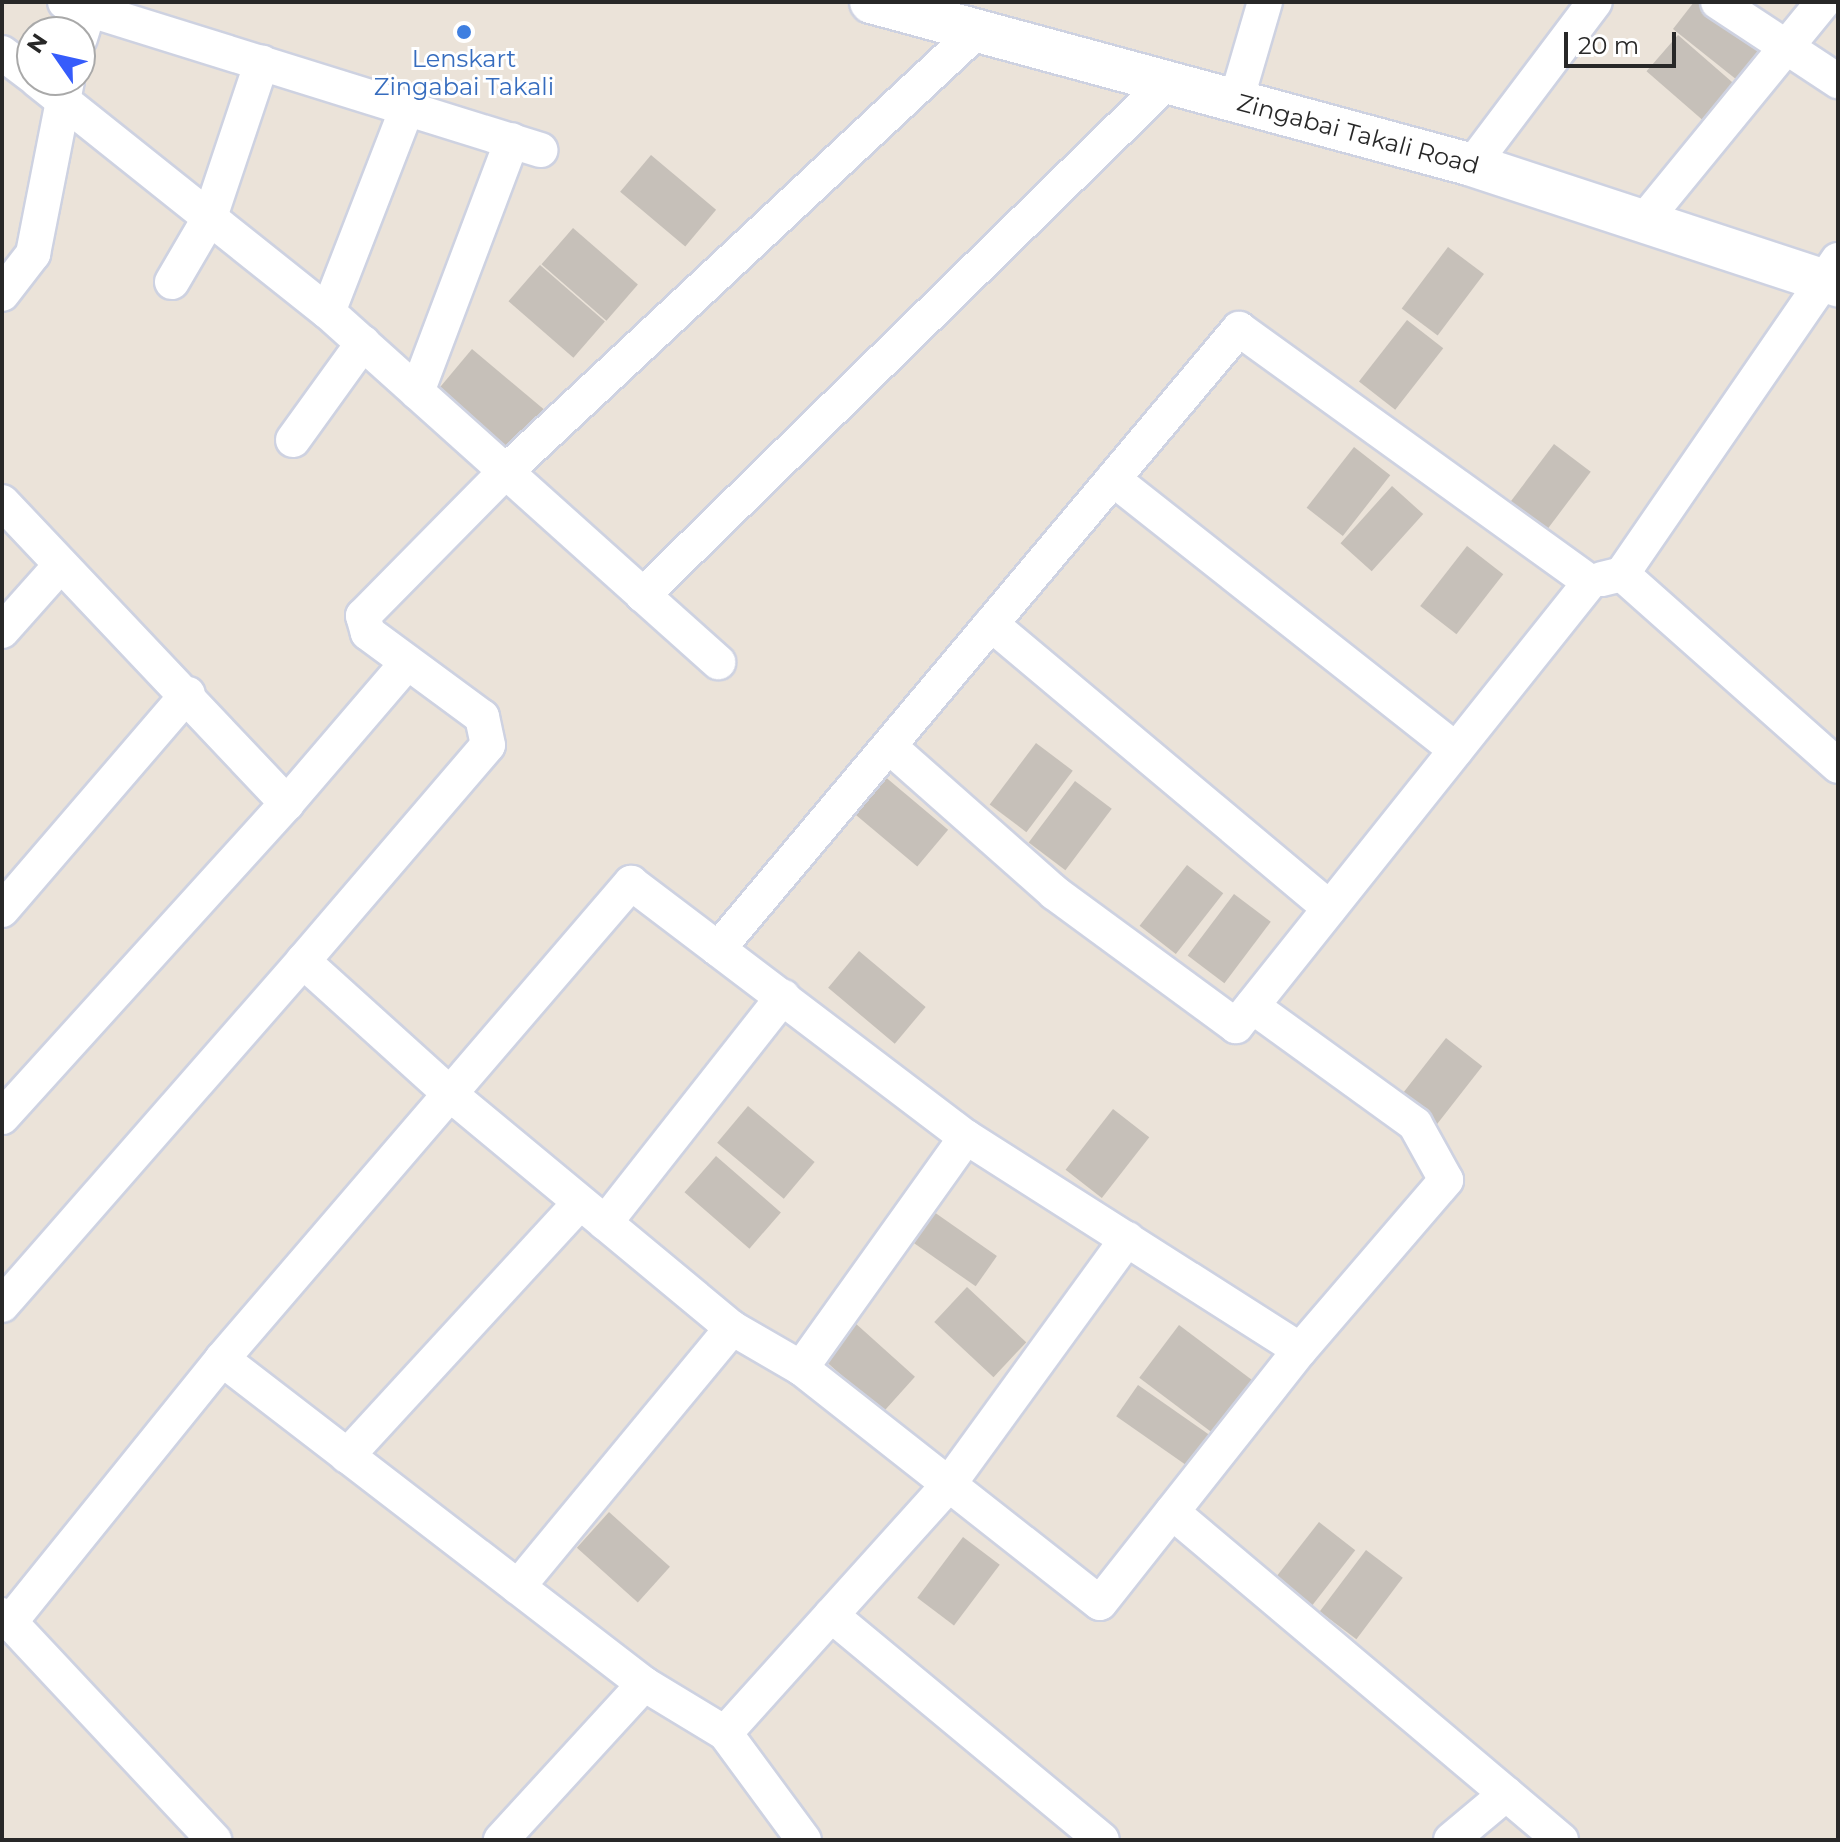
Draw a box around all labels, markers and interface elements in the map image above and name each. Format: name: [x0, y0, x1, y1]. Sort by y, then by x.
north arrow: [16, 16, 96, 96]
scale bar: [1568, 16, 1680, 66]
marker: Lenskart Zingabai Takali: [455, 23, 473, 41]
text: N: [21, 28, 54, 58]
text: 20 m: [1578, 31, 1639, 60]
place label: Lenskart Zingabai Takali: [374, 45, 554, 101]
street label: Zingabai Takali Road: [1234, 88, 1482, 180]

